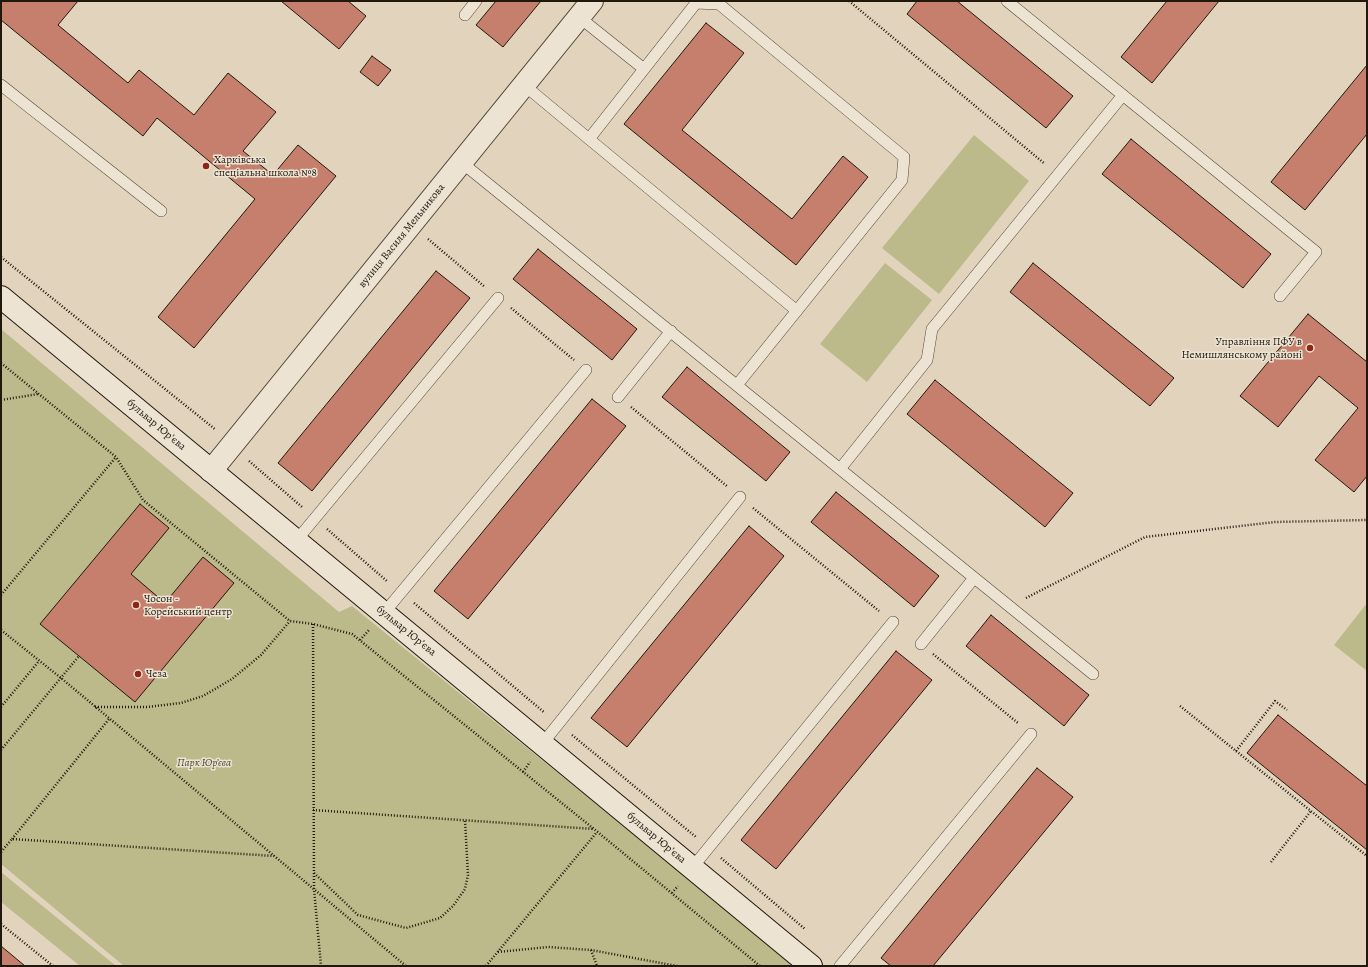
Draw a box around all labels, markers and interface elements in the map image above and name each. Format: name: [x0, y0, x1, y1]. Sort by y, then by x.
place label: Харківська спеціальна школа №8: [214, 153, 317, 179]
marker: Харківська спеціальна школа №8: [201, 161, 211, 171]
street label: вулиця Василя Мельникова: [356, 181, 448, 291]
place label: Управління ПФУ в Немишлянському районі: [1181, 335, 1302, 361]
marker: Управління ПФУ в Немишлянському районі: [1305, 343, 1315, 353]
street label: бульвар Юрʼєва: [124, 396, 188, 454]
place label: Чосон - Корейський центр: [144, 592, 232, 618]
marker: Чосон - Корейський центр: [131, 600, 141, 610]
street label: бульвар Юрʼєва: [373, 603, 439, 659]
place label: Чеза: [146, 667, 167, 681]
marker: Чеза: [133, 669, 143, 679]
park label: Парк Юр’єва: [177, 756, 231, 770]
street label: бульвар Юрʼєва: [624, 809, 688, 867]

